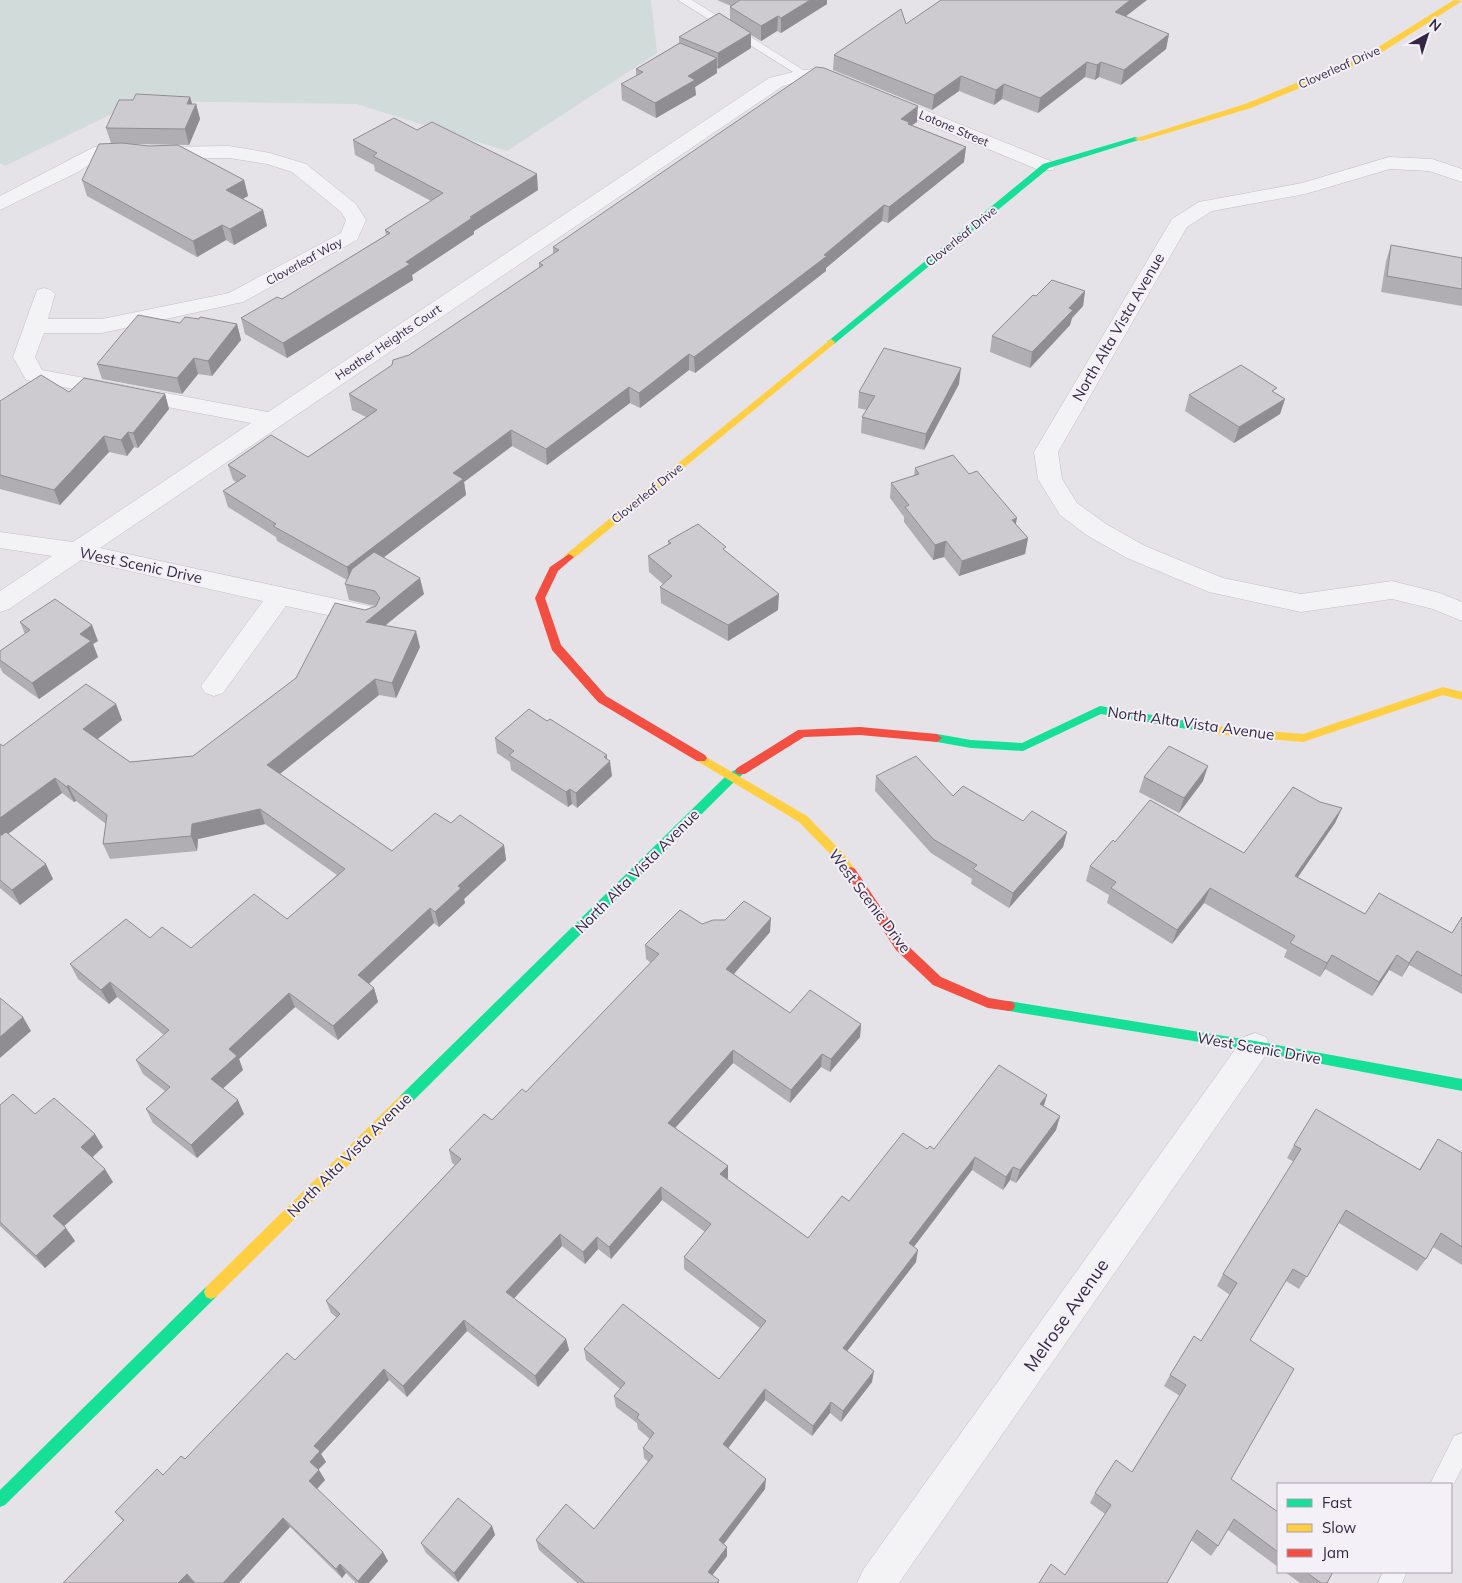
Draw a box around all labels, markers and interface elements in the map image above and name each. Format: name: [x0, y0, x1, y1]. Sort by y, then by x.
north arrow: [1402, 10, 1452, 60]
text: N: [1425, 15, 1445, 35]
street label: Cloverleaf Drive: [1296, 42, 1382, 92]
street label: Lotone Street: [917, 107, 991, 149]
street label: Cloverleaf Drive: [922, 203, 1000, 269]
street label: Cloverleaf Way: [263, 234, 345, 288]
street label: North Alta Vista Avenue: [1068, 249, 1168, 405]
street label: Heather Heights Court: [332, 301, 444, 383]
street label: Cloverleaf Drive: [608, 460, 686, 526]
street label: West Scenic Drive: [78, 543, 204, 587]
street label: North Alta Vista Avenue: [1106, 702, 1276, 744]
street label: North Alta Vista Avenue: [571, 805, 703, 937]
street label: West Scenic Drive: [825, 845, 915, 957]
street label: West Scenic Drive: [1196, 1028, 1322, 1068]
street label: North Alta Vista Avenue: [283, 1089, 415, 1221]
street label: Melrose Avenue: [1019, 1254, 1113, 1376]
legend: [1277, 1483, 1452, 1573]
text: Fast: [1322, 1493, 1352, 1512]
text: Slow: [1322, 1518, 1356, 1537]
text: Jam: [1322, 1543, 1349, 1562]

